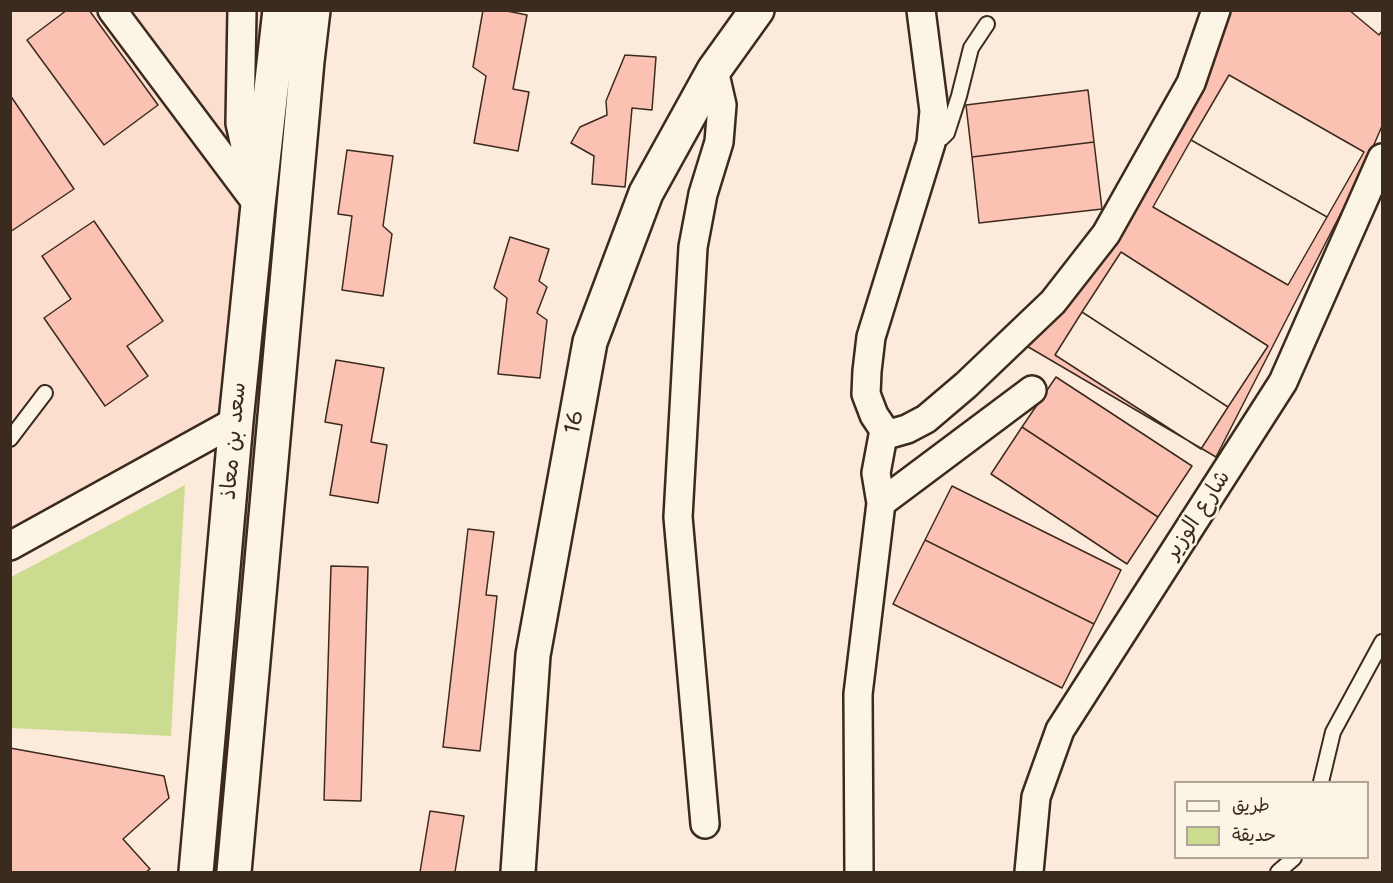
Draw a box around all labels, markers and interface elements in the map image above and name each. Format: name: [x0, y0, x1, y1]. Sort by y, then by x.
street label: سعد بن معاذ: [216, 381, 252, 501]
street label: 16: [560, 408, 590, 436]
street label: شارع الوزير: [1159, 466, 1237, 564]
legend: [1174, 781, 1369, 859]
text: طريق: [1232, 793, 1270, 817]
text: حديقة: [1232, 823, 1276, 847]

